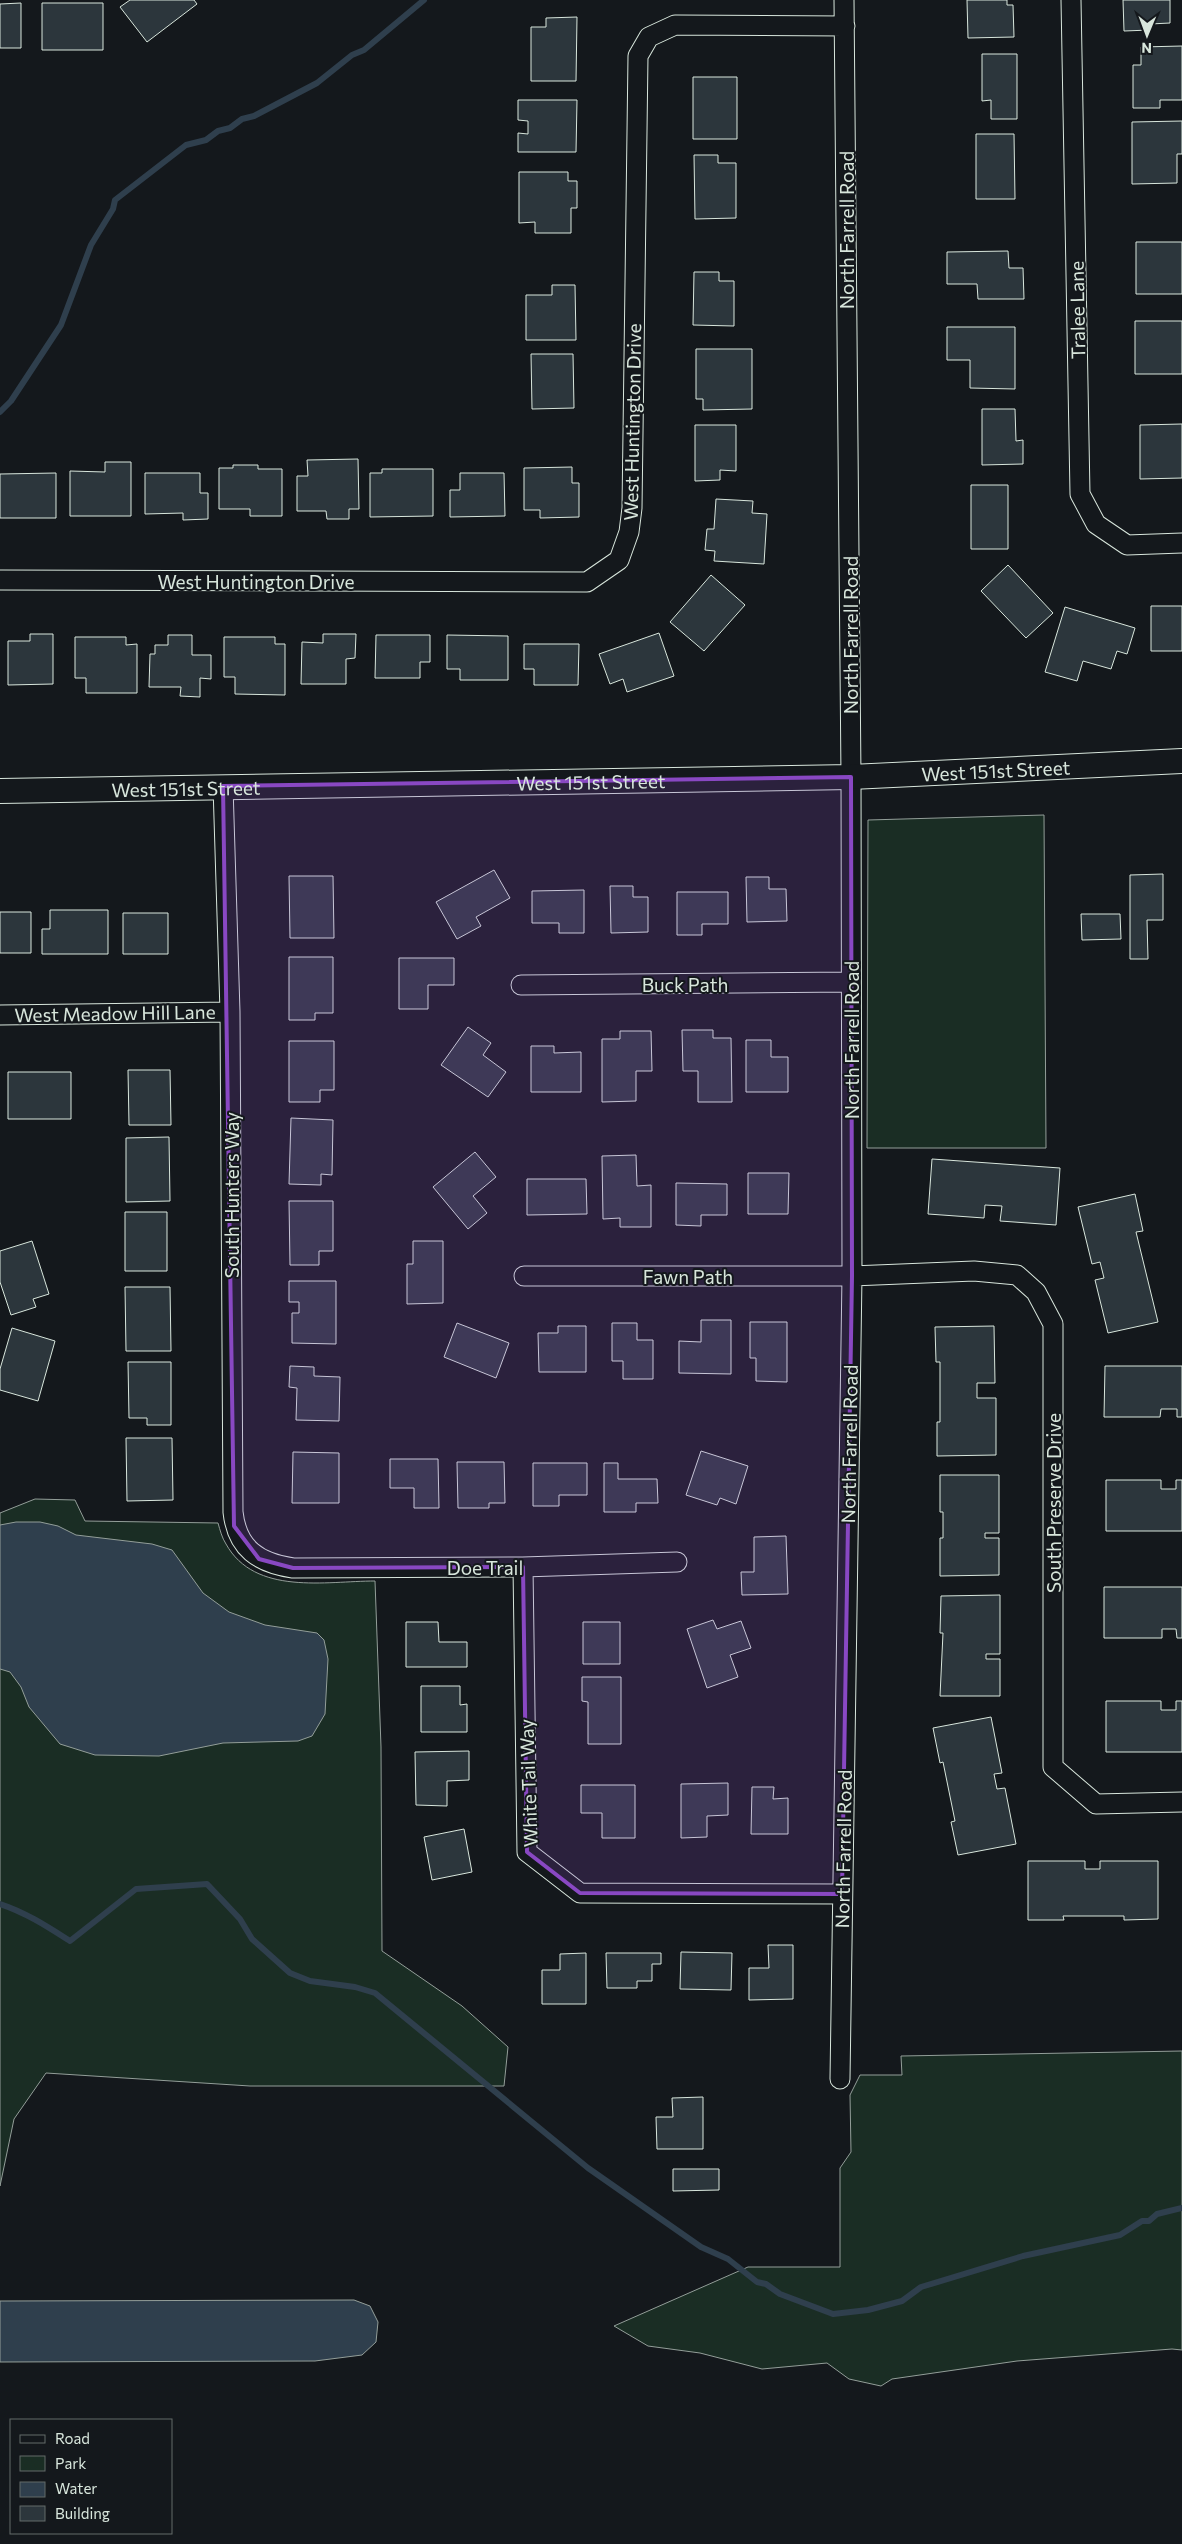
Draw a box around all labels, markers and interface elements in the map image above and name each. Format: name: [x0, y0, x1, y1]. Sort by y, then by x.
north arrow: [1122, 10, 1172, 60]
text: N: [1141, 40, 1152, 57]
street label: North Farrell Road: [835, 151, 858, 309]
street label: Tralee Lane: [1065, 261, 1089, 359]
street label: West Huntington Drive: [619, 323, 645, 521]
street label: North Farrell Road: [839, 556, 862, 714]
street label: West Huntington Drive: [157, 570, 355, 593]
street label: West 151st Street: [921, 755, 1071, 785]
street label: West 151st Street: [516, 769, 666, 794]
street label: West 151st Street: [111, 775, 261, 801]
street label: North Farrell Road: [840, 961, 863, 1119]
street label: Buck Path: [642, 973, 728, 996]
street label: West Meadow Hill Lane: [14, 1000, 216, 1026]
street label: South Hunters Way: [220, 1112, 243, 1278]
street label: Fawn Path: [643, 1265, 733, 1288]
street label: North Farrell Road: [836, 1365, 862, 1523]
street label: South Preserve Drive: [1042, 1413, 1065, 1593]
street label: Doe Trail: [447, 1556, 523, 1579]
street label: White Tail Way: [514, 1718, 542, 1847]
street label: North Farrell Road: [830, 1770, 856, 1928]
legend: [10, 2419, 172, 2534]
text: Road: [55, 2429, 90, 2447]
text: Park: [55, 2454, 86, 2472]
text: Water: [55, 2479, 97, 2497]
text: Building: [55, 2504, 110, 2522]

